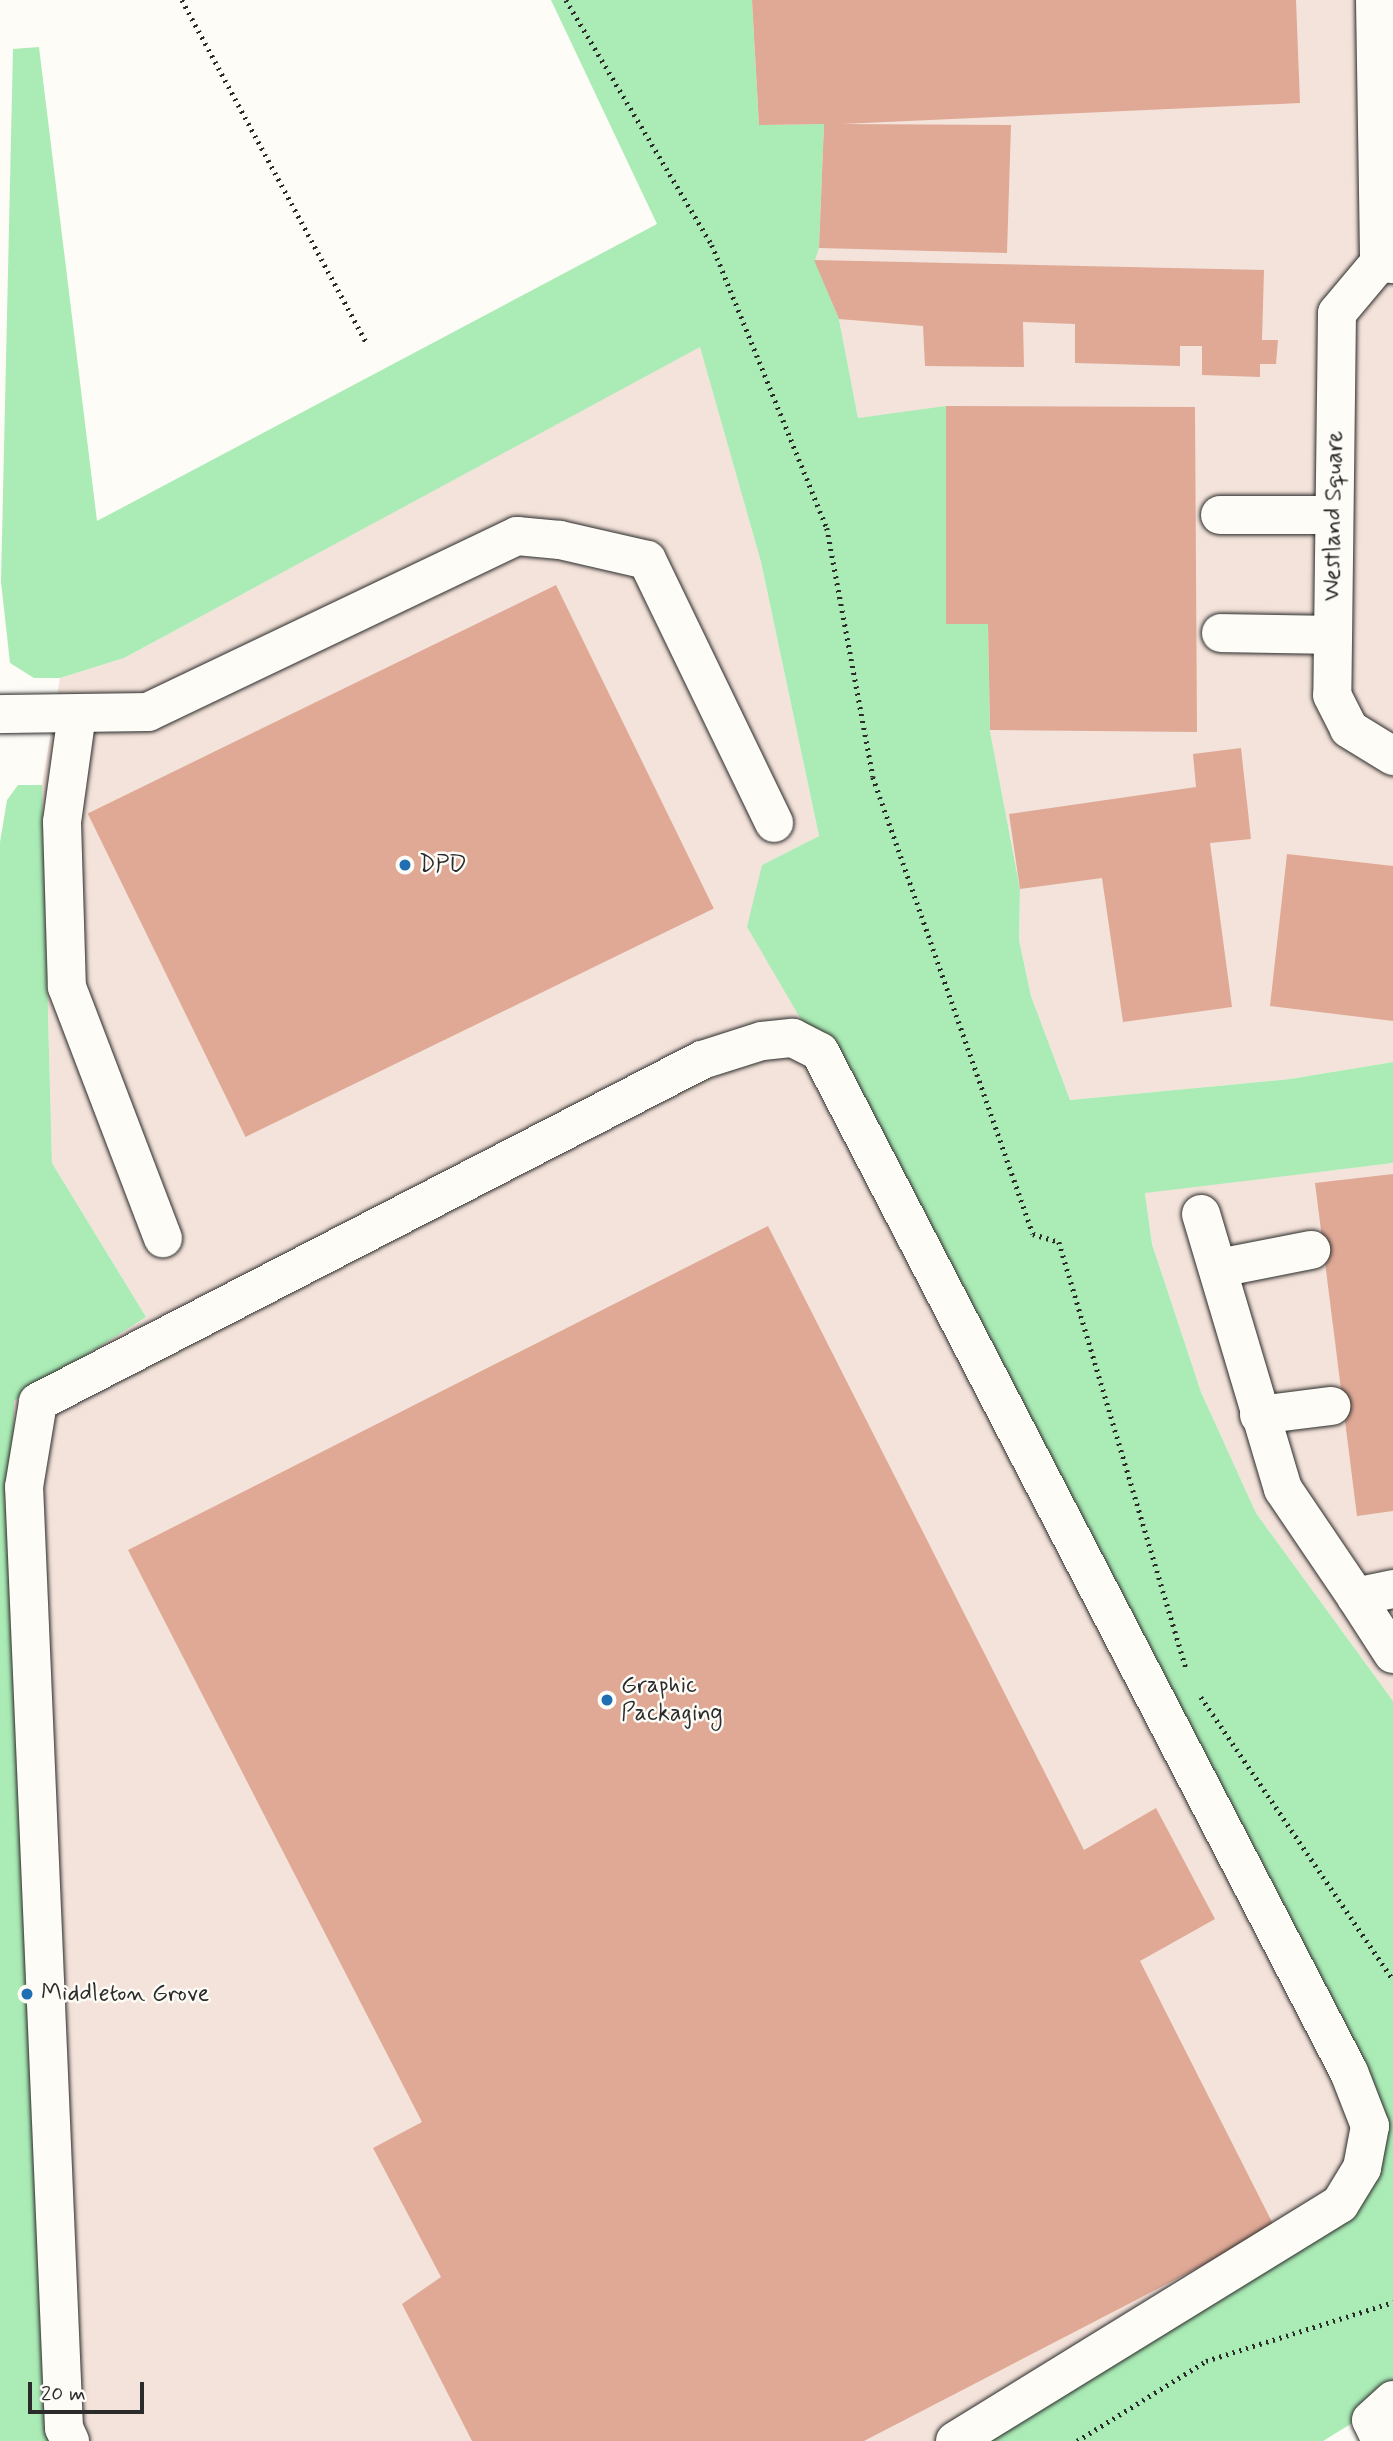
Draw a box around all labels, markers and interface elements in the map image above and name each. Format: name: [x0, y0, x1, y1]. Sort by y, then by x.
street label: Westland Square: [1318, 430, 1350, 602]
place label: DPD: [419, 851, 467, 879]
marker: DPD: [397, 857, 413, 873]
place label: Graphic Packaging: [621, 1672, 723, 1728]
marker: Graphic Packaging: [599, 1692, 615, 1708]
place label: Middleton Grove: [41, 1980, 209, 2008]
marker: Middleton Grove: [19, 1986, 35, 2002]
scale bar: [32, 2368, 147, 2412]
text: 20 m: [41, 2380, 86, 2408]

